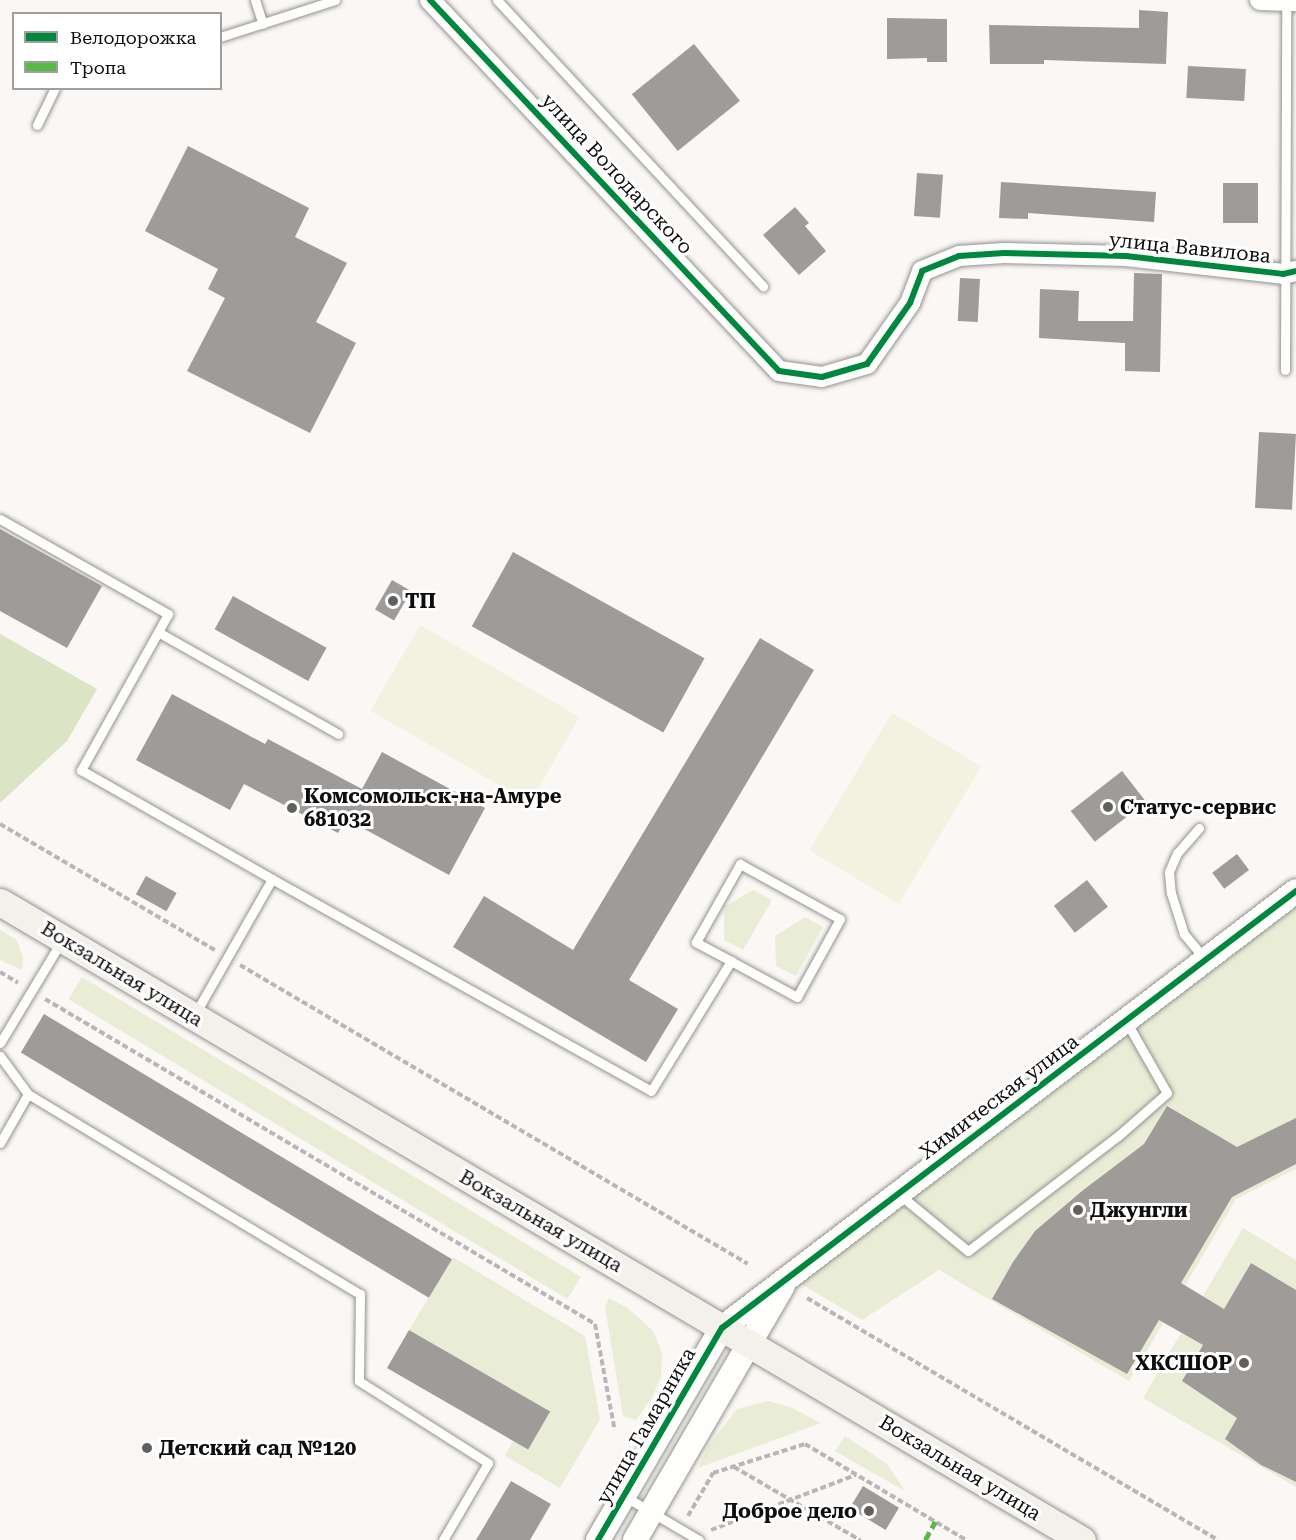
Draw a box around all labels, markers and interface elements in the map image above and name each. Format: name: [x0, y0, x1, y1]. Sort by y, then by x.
legend: [12, 12, 222, 90]
text: Велодорожка: [70, 27, 196, 48]
text: Тропа: [70, 57, 126, 78]
street label: улица Володарского: [536, 89, 698, 259]
street label: улица Вавилова: [1108, 228, 1272, 268]
place label: ТП: [405, 589, 436, 613]
marker: ТП: [386, 594, 400, 608]
place label: Комсомольск-на-Амуре 681032: [304, 784, 561, 831]
place label: Статус-сервис: [1120, 795, 1276, 819]
marker: Статус-сервис: [1101, 800, 1115, 814]
marker: Комсомольск-на-Амуре 681032: [285, 801, 299, 815]
street label: Вокзальная улица: [37, 916, 207, 1032]
street label: Химическая улица: [915, 1029, 1083, 1165]
street label: Вокзальная улица: [455, 1165, 627, 1277]
place label: Джунгли: [1090, 1198, 1188, 1222]
marker: Джунгли: [1071, 1203, 1085, 1217]
street label: улица Гамарника: [591, 1343, 701, 1509]
place label: ХКСШОР: [1135, 1351, 1232, 1375]
marker: ХКСШОР: [1237, 1356, 1251, 1370]
street label: Вокзальная улица: [875, 1410, 1045, 1526]
place label: Детский сад №120: [159, 1436, 356, 1460]
marker: Детский сад №120: [140, 1441, 154, 1455]
place label: Доброе дело: [722, 1499, 857, 1523]
marker: Доброе дело: [862, 1504, 876, 1518]

